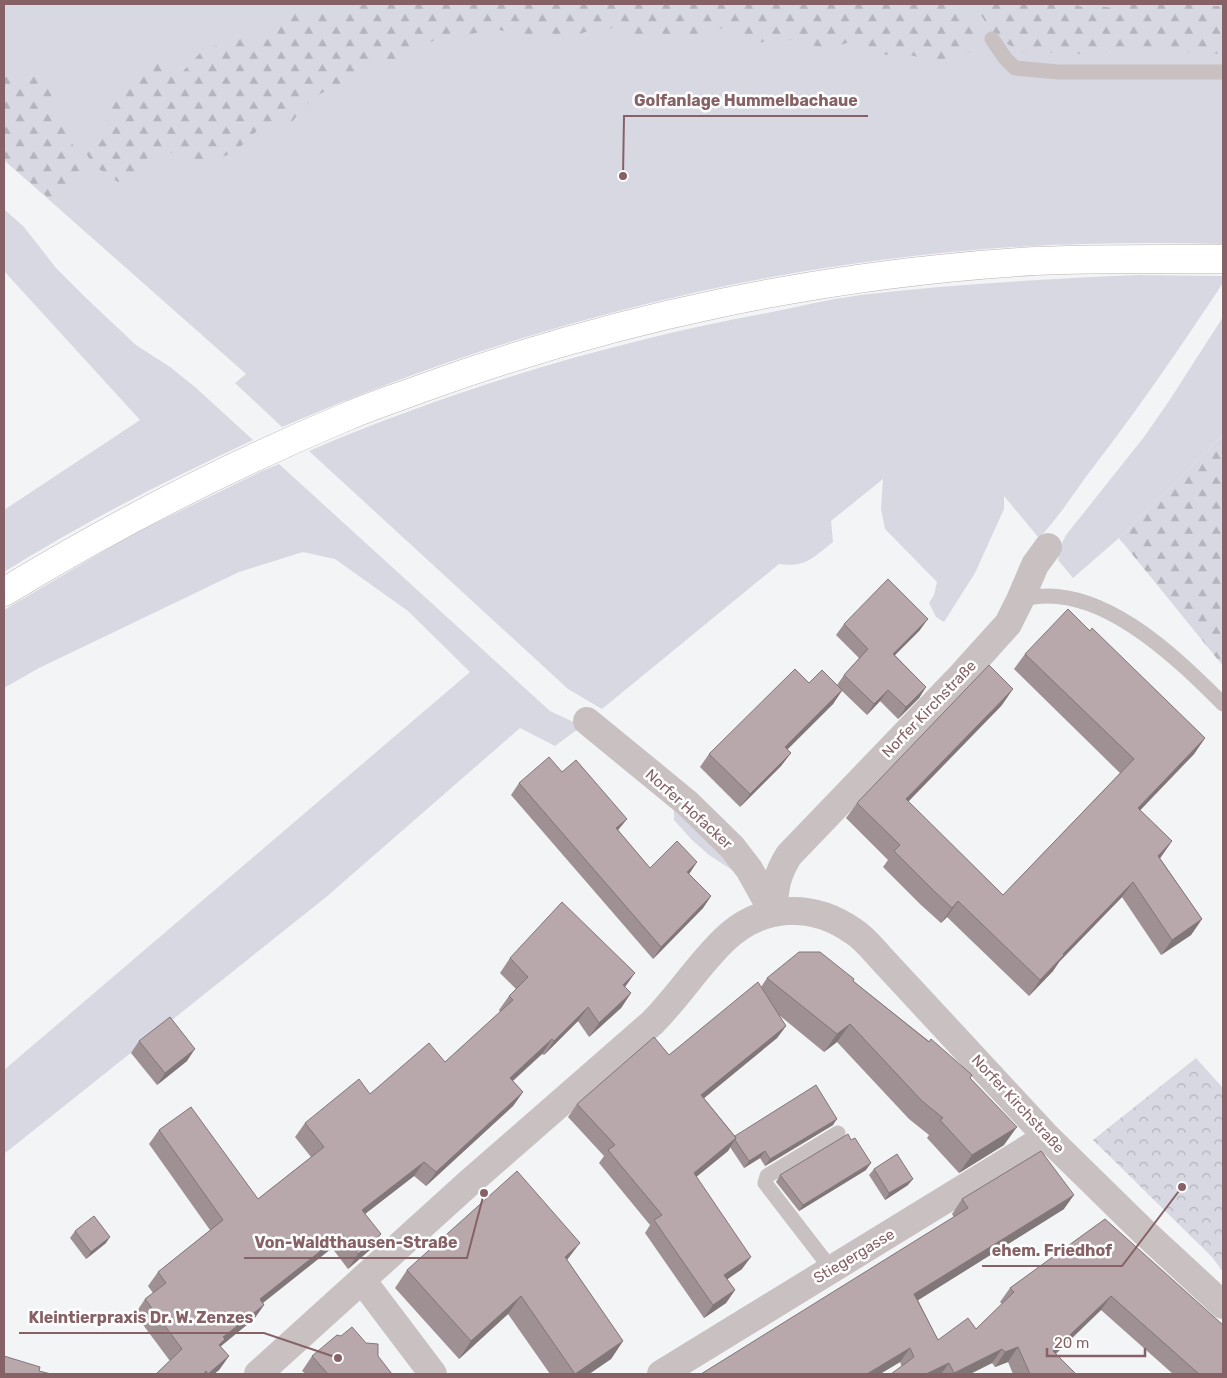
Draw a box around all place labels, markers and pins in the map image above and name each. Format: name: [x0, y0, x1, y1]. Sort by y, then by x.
callout: Golfanlage Hummelbachaue: [624, 85, 868, 116]
callout: Von-Waldthausen-Straße: [244, 1227, 467, 1258]
callout: ehem. Friedhof: [982, 1235, 1122, 1266]
callout: Kleintierpraxis Dr. W. Zenzes: [19, 1302, 264, 1333]

